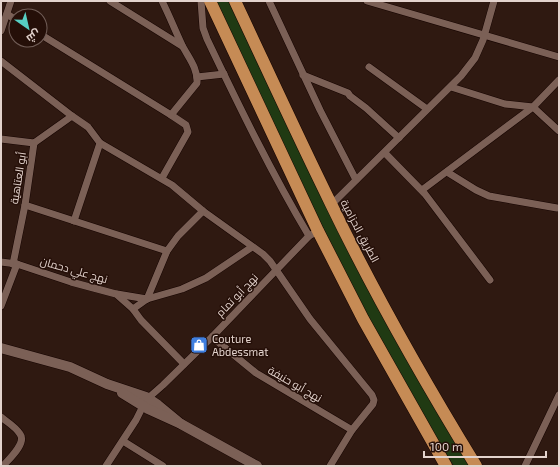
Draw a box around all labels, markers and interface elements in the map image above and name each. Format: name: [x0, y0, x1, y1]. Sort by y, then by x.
north arrow: [8, 8, 48, 48]
text: ش: [24, 27, 43, 46]
street label: أبو العتاهية: [7, 151, 29, 205]
street label: الطريق الحزامية: [338, 197, 382, 265]
street label: نهج علي دحمان: [38, 254, 109, 288]
street label: نهج أبو تمام: [213, 270, 262, 320]
place label: Couture Abdessmat: [212, 332, 268, 358]
shop icon: Couture Abdessmat: [189, 335, 209, 355]
street label: نهج أبو حنيفة: [265, 363, 325, 406]
scale bar: [424, 433, 546, 459]
text: 100 m: [430, 439, 462, 453]

